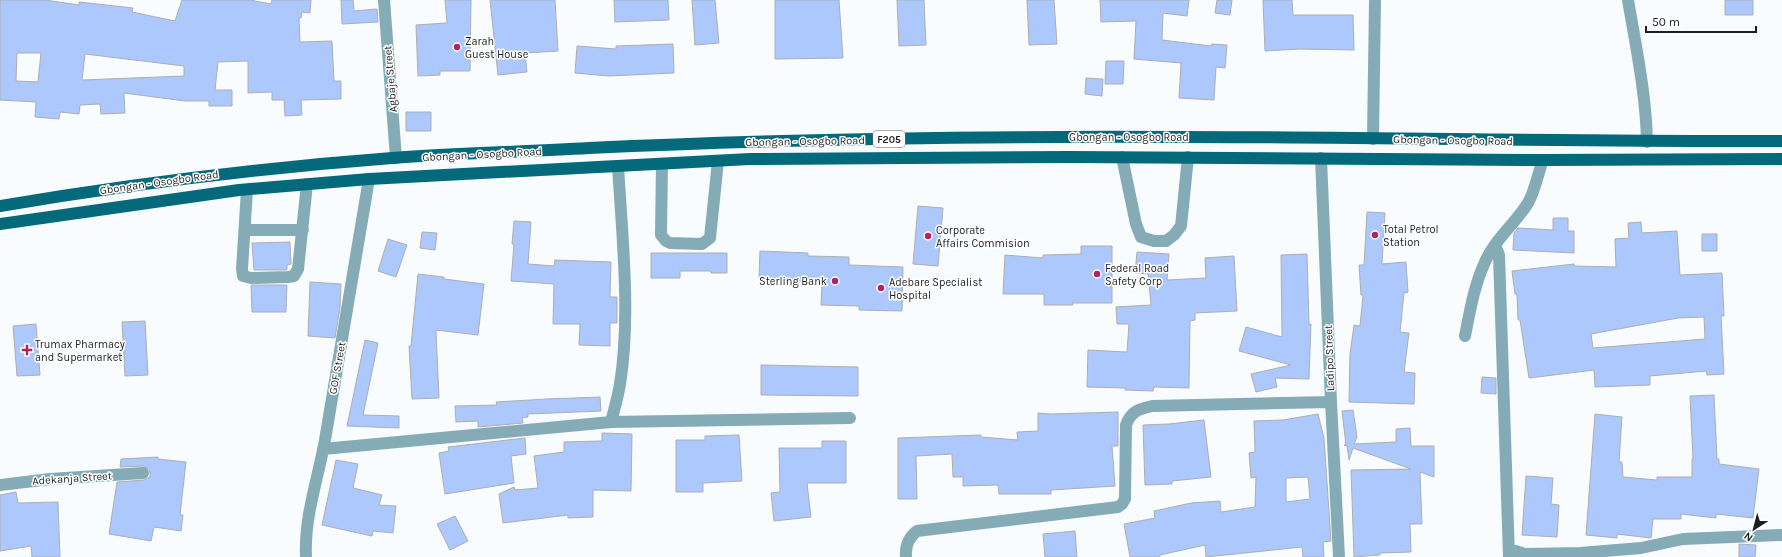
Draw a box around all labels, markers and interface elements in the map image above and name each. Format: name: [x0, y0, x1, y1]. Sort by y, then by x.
scale bar: [1646, 8, 1756, 34]
text: 50 m: [1652, 15, 1680, 29]
place label: Zarah Guest House: [465, 35, 529, 61]
marker: Zarah Guest House: [452, 42, 462, 52]
street label: Agbaje Street: [381, 45, 400, 113]
road number: F205: [873, 131, 905, 147]
street label: Gbongan - Osogbo Road: [1069, 131, 1189, 144]
street label: Gbongan - Osogbo Road: [1393, 133, 1513, 148]
street label: Gbongan - Osogbo Road: [745, 134, 865, 149]
street label: Gbongan - Osogbo Road: [422, 145, 542, 164]
street label: Gbongan - Osogbo Road: [99, 168, 219, 197]
place label: Total Petrol Station: [1383, 223, 1438, 249]
place label: Corporate Affairs Commision: [936, 224, 1030, 250]
marker: Total Petrol Station: [1370, 230, 1380, 240]
marker: Corporate Affairs Commision: [923, 231, 933, 241]
place label: Federal Road Safety Corp: [1105, 262, 1169, 288]
marker: Federal Road Safety Corp: [1092, 269, 1102, 279]
place label: Sterling Bank: [759, 275, 827, 288]
marker: Sterling Bank: [830, 276, 840, 286]
place label: Adebare Specialist Hospital: [889, 276, 982, 302]
marker: Adebare Specialist Hospital: [876, 283, 886, 293]
street label: Ladipo Street: [1322, 325, 1337, 391]
place label: Trumax Pharmacy and Supermarket: [35, 338, 125, 364]
street label: GOF Street: [327, 341, 348, 395]
marker: Trumax Pharmacy and Supermarket: [22, 345, 32, 355]
street label: Adekanja Street: [32, 469, 112, 488]
north arrow: [1734, 509, 1774, 549]
text: N: [1741, 529, 1755, 544]

